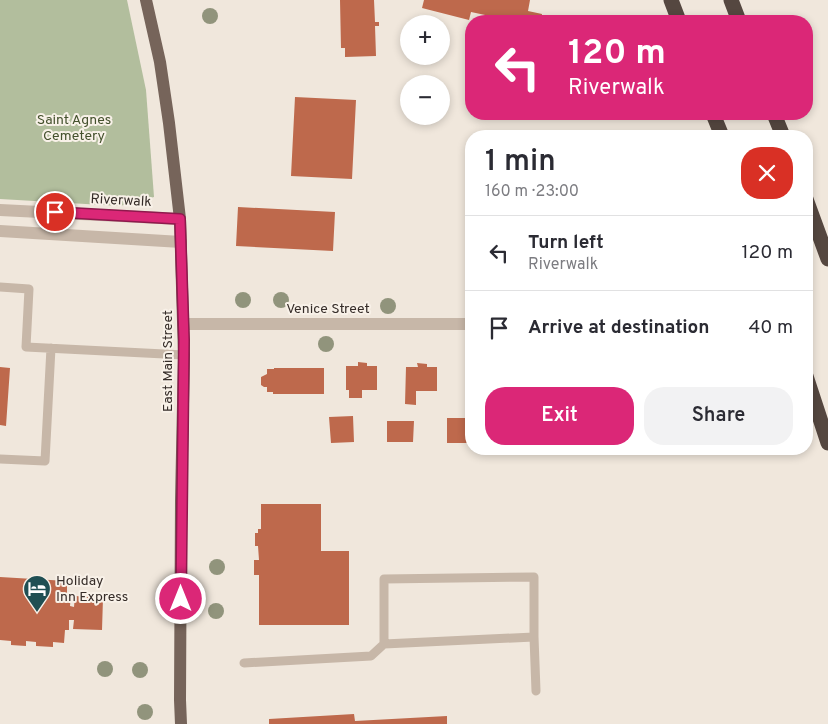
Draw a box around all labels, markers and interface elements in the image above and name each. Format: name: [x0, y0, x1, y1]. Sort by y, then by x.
map controls: [400, 15, 450, 125]
button: +: [400, 15, 450, 65]
text: 120 m: [568, 32, 666, 76]
icon: left: [485, 35, 550, 100]
button: −: [400, 75, 450, 125]
text: Riverwalk: [568, 75, 665, 102]
park label: Saint Agnes Cemetery: [37, 112, 111, 145]
text: 1 min: [485, 144, 556, 181]
button: close: [741, 147, 793, 199]
text: 160 m · 23:00: [485, 182, 579, 202]
pin: [34, 191, 76, 233]
street label: Riverwalk: [90, 191, 152, 211]
icon: arrive: [41, 198, 69, 226]
text: Turn left: [528, 231, 604, 255]
icon: left: [485, 239, 513, 267]
text: 120 m: [742, 241, 793, 265]
text: Riverwalk: [528, 255, 598, 275]
street label: Venice Street: [286, 301, 370, 318]
street label: East Main Street: [160, 310, 177, 412]
icon: arrive: [485, 314, 513, 342]
text: Arrive at destination: [528, 316, 709, 340]
text: 40 m: [748, 316, 793, 340]
button: Exit: [485, 387, 634, 445]
button: Share: [644, 387, 793, 445]
position arrow: [154, 572, 206, 624]
place label: Holiday Inn Express: [56, 573, 128, 606]
hotel icon: Holiday Inn Express: [22, 574, 52, 613]

